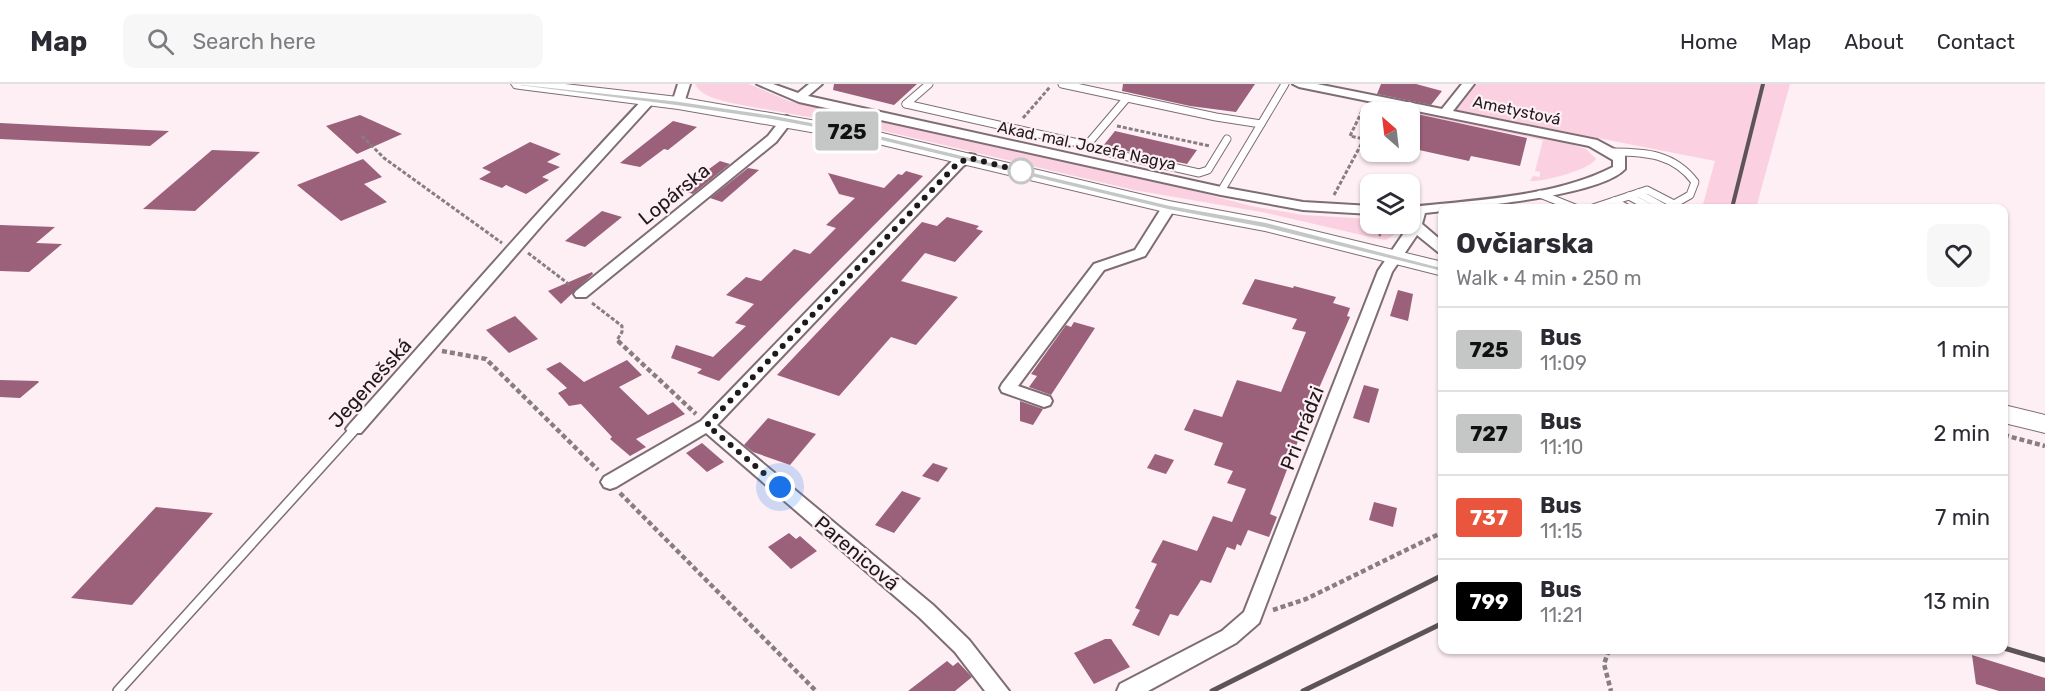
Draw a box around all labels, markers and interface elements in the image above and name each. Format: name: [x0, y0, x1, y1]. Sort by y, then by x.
search box: [123, 14, 543, 68]
text: Map: [30, 25, 87, 58]
icon: search: [144, 25, 177, 58]
text: Search here: [192, 28, 316, 55]
text: Home: [1680, 29, 1737, 54]
text: Map: [1770, 29, 1811, 54]
text: About: [1844, 29, 1904, 54]
text: Contact: [1937, 29, 2015, 54]
street label: Ametystová: [1471, 92, 1563, 129]
north arrow: [1360, 102, 1420, 162]
map controls: [1360, 102, 1420, 234]
line badge: 725: [812, 112, 882, 150]
street label: Akad. mal. Jozefa Nagya: [996, 117, 1178, 174]
text: 725: [827, 119, 867, 144]
street label: Lopárska: [634, 158, 714, 230]
unlabelled marker: [1008, 158, 1034, 184]
button: layers: [1360, 174, 1420, 234]
button: heart: [1927, 224, 1990, 287]
text: Ovčiarska: [1456, 227, 1594, 260]
text: Walk · 4 min · 250 m: [1456, 266, 1641, 290]
text: Bus: [1540, 324, 1582, 351]
street label: Jegenešská: [324, 333, 416, 433]
text: 1 min: [1937, 336, 1990, 363]
text: 725: [1469, 337, 1509, 362]
text: 11:09: [1540, 351, 1587, 375]
street label: Pri hrádzi: [1275, 383, 1329, 473]
text: Bus: [1540, 408, 1582, 435]
text: 2 min: [1933, 420, 1990, 447]
text: 727: [1470, 421, 1508, 446]
text: 11:10: [1540, 435, 1584, 459]
your location: [765, 472, 795, 502]
text: Bus: [1540, 492, 1582, 519]
text: 7 min: [1935, 504, 1990, 531]
text: 737: [1470, 505, 1508, 530]
street label: Parenicová: [810, 511, 904, 595]
text: 11:15: [1540, 519, 1583, 543]
text: Bus: [1540, 576, 1582, 603]
text: 13 min: [1924, 588, 1990, 615]
text: 799: [1470, 589, 1508, 614]
text: 11:21: [1540, 603, 1583, 627]

